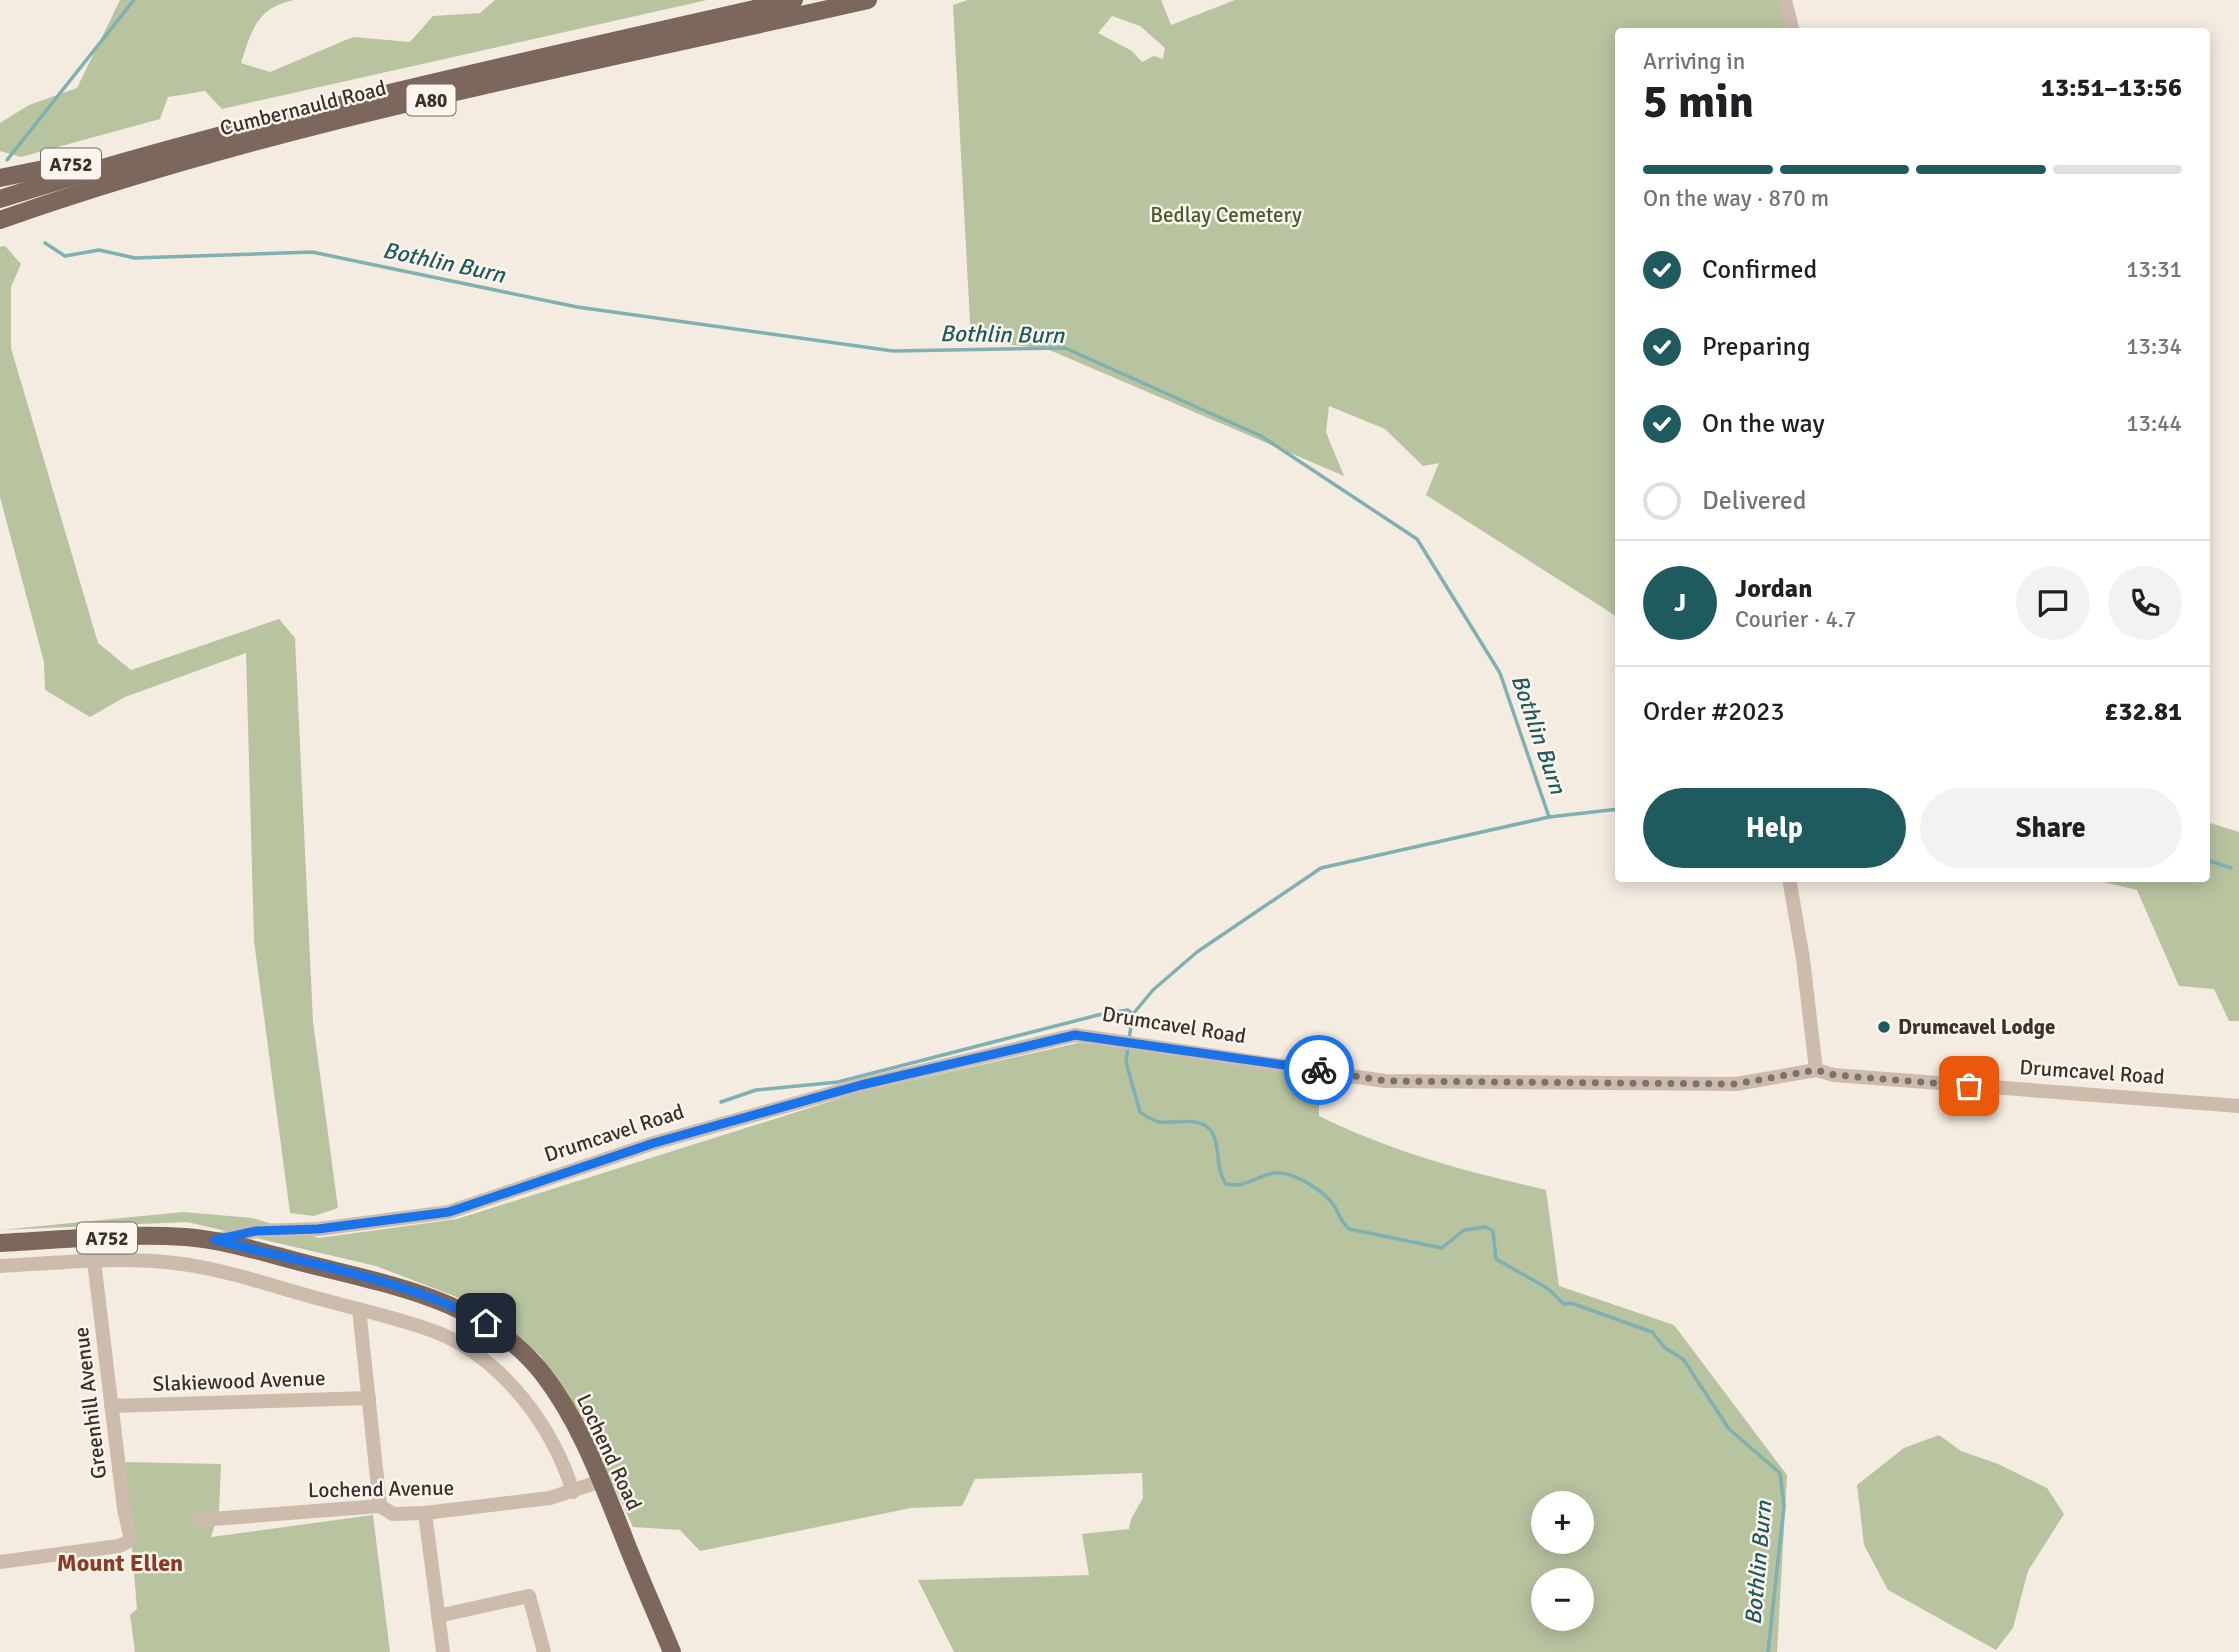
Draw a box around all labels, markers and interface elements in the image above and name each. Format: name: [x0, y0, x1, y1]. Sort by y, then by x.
text: Arriving in: [1643, 47, 1745, 76]
text: 13:51–13:56: [2041, 72, 2182, 104]
text: 5 min: [1643, 74, 1754, 130]
street label: Cumbernauld Road: [217, 75, 389, 141]
road number: A80: [406, 85, 456, 116]
road number: A752: [41, 148, 101, 180]
text: On the way · 870 m: [1643, 184, 1829, 213]
park label: Bedlay Cemetery: [1150, 202, 1302, 228]
water label: Bothlin Burn: [380, 235, 509, 290]
icon: check: [1643, 251, 1681, 289]
text: Confirmed: [1702, 254, 1817, 286]
text: 13:31: [2126, 255, 2182, 284]
water label: Bothlin Burn: [940, 319, 1066, 350]
icon: check: [1643, 328, 1681, 366]
text: Preparing: [1702, 331, 1810, 363]
text: 13:34: [2126, 332, 2182, 361]
icon: check: [1643, 405, 1681, 443]
text: On the way: [1702, 408, 1825, 440]
text: 13:44: [2126, 409, 2182, 438]
text: Delivered: [1702, 485, 1807, 517]
button: chat: [2016, 566, 2090, 640]
button: phone: [2108, 566, 2182, 640]
text: Jordan: [1735, 573, 1812, 605]
text: J: [1674, 587, 1686, 619]
text: Courier · 4.7: [1735, 605, 1856, 634]
water label: Bothlin Burn: [1505, 671, 1573, 799]
text: Order #2023: [1643, 696, 1784, 728]
text: £32.81: [2104, 696, 2182, 728]
button: Help: [1643, 788, 1906, 868]
button: Share: [1920, 788, 2182, 868]
street label: Drumcavel Road: [1100, 1001, 1248, 1049]
place label: Drumcavel Lodge: [1898, 1014, 2056, 1040]
marker: Drumcavel Lodge: [1876, 1019, 1892, 1035]
courier: [1284, 1035, 1354, 1105]
icon: bike: [1300, 1051, 1338, 1089]
street label: Drumcavel Road: [2019, 1054, 2165, 1090]
pin: [1939, 1056, 1999, 1116]
icon: bag: [1950, 1067, 1988, 1105]
street label: Drumcavel Road: [541, 1098, 687, 1168]
road number: A752: [77, 1222, 137, 1254]
pin: [456, 1293, 516, 1353]
icon: home: [467, 1304, 505, 1342]
street label: Greenhill Avenue: [68, 1326, 112, 1480]
street label: Slakiewood Avenue: [152, 1365, 326, 1397]
street label: Lochend Road: [571, 1390, 647, 1514]
street label: Lochend Avenue: [308, 1475, 454, 1503]
map controls: [1531, 1491, 1594, 1631]
button: +: [1531, 1491, 1594, 1554]
water label: Bothlin Burn: [1739, 1498, 1778, 1626]
district label: Mount Ellen: [57, 1548, 183, 1578]
button: −: [1531, 1568, 1594, 1631]

